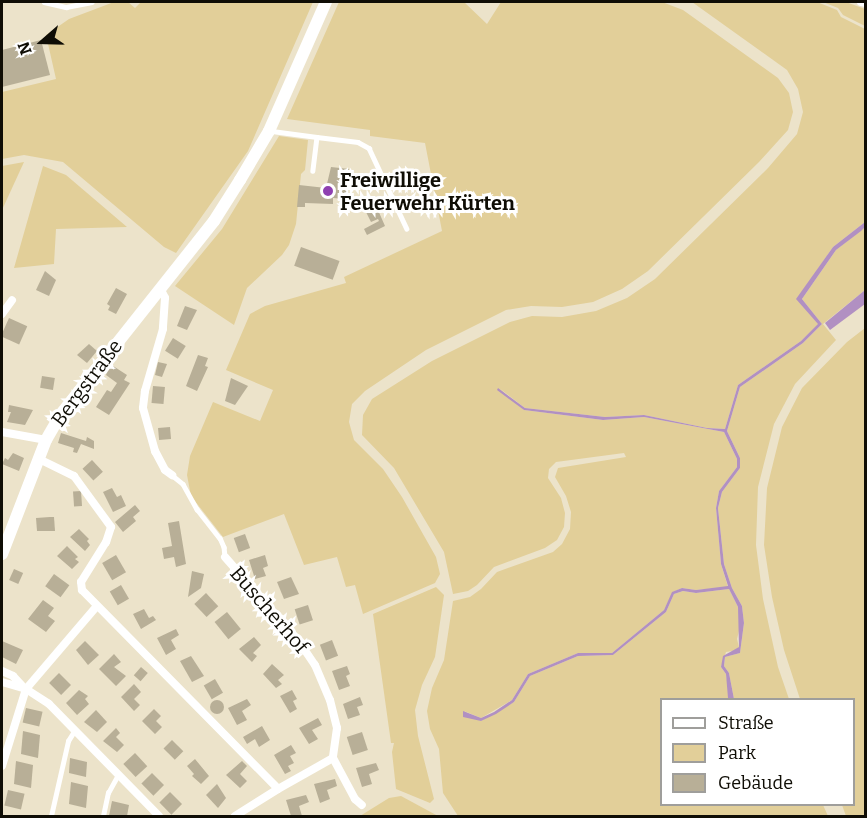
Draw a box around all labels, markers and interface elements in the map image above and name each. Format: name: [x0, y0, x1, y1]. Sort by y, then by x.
north arrow: [12, 12, 72, 72]
text: N: [14, 39, 36, 57]
place label: Freiwillige Feuerwehr Kürten: [340, 168, 515, 215]
marker: Freiwillige Feuerwehr Kürten: [321, 184, 335, 198]
street label: Bergstraße: [47, 335, 127, 431]
street label: Buscherhof: [225, 562, 313, 658]
legend: [660, 698, 855, 806]
text: Straße: [718, 712, 774, 734]
text: Park: [718, 742, 756, 764]
text: Gebäude: [718, 772, 793, 794]

